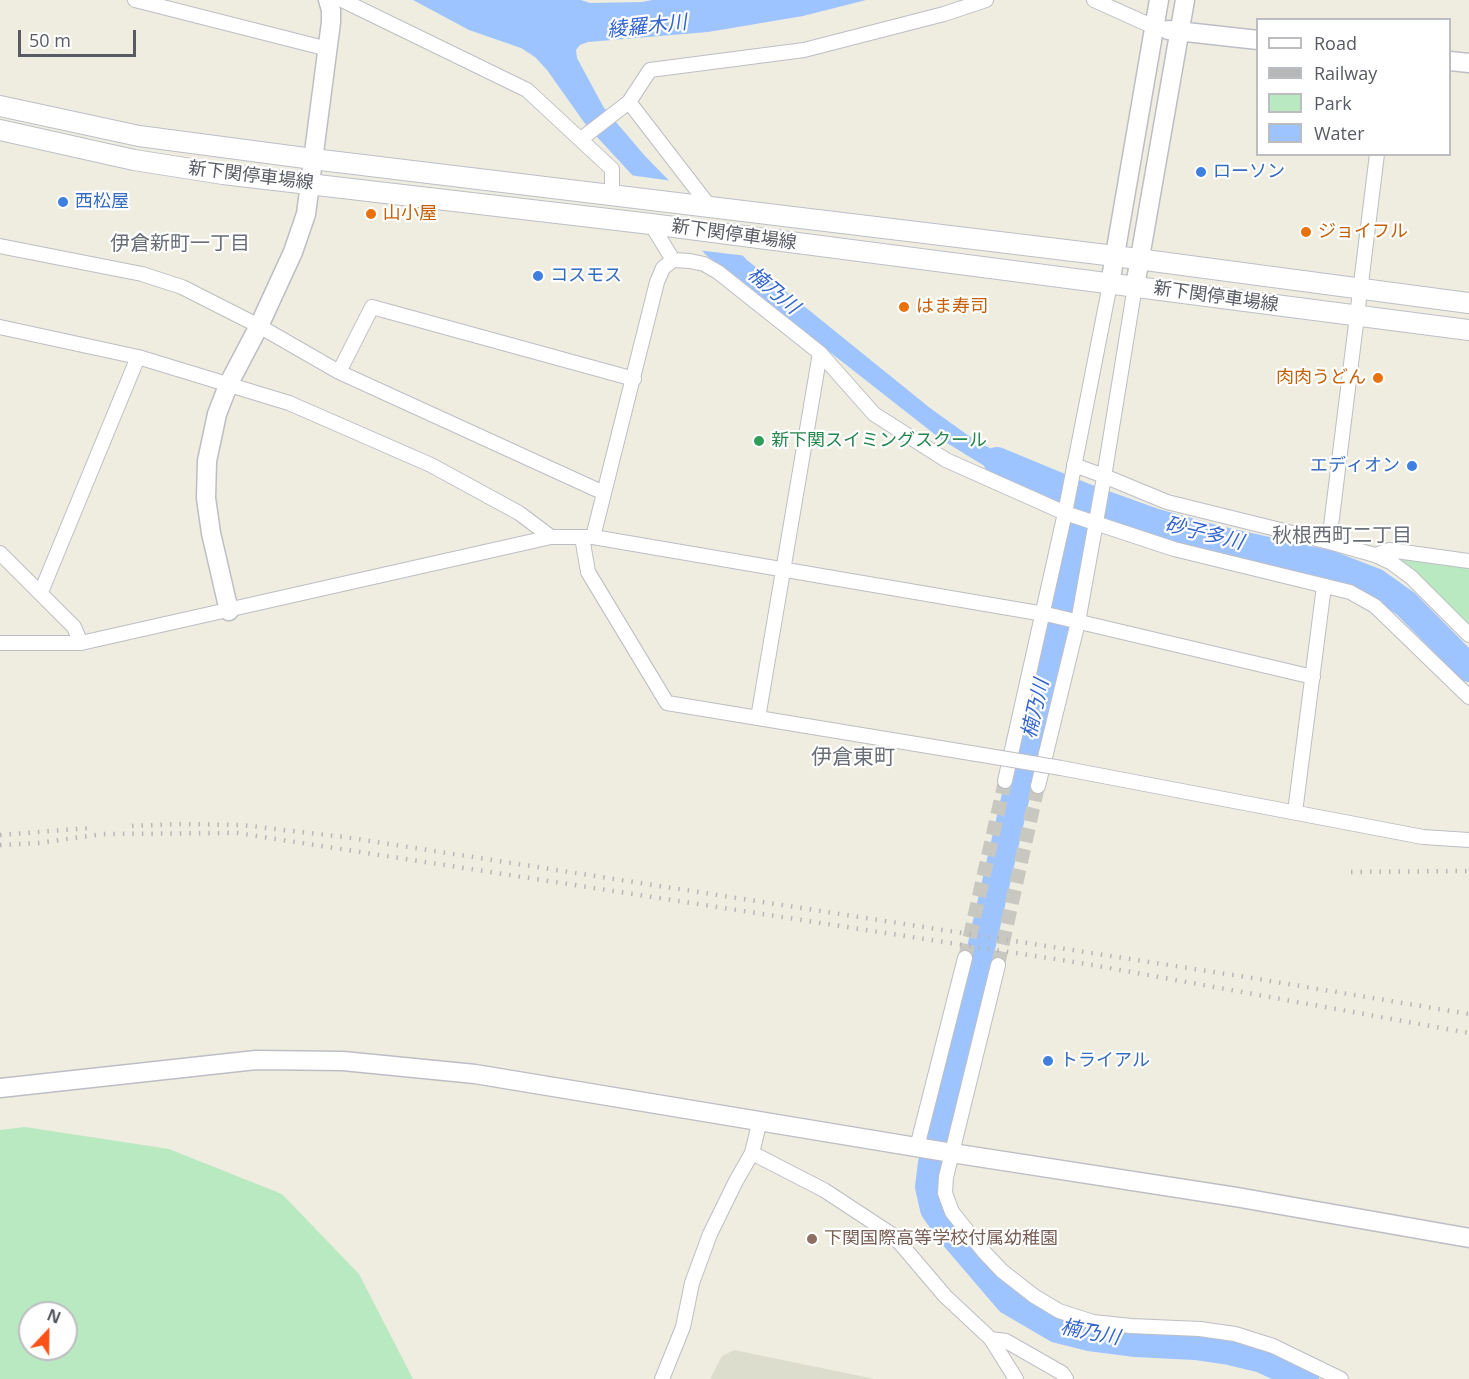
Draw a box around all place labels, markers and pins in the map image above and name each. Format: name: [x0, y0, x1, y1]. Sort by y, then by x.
place label: ローソン: [1213, 161, 1285, 183]
marker: ローソン: [1194, 165, 1208, 179]
place label: 西松屋: [75, 191, 129, 213]
marker: 西松屋: [56, 195, 70, 209]
place label: 山小屋: [383, 203, 437, 225]
marker: 山小屋: [364, 207, 378, 221]
place label: ジョイフル: [1318, 221, 1408, 243]
marker: ジョイフル: [1299, 225, 1313, 239]
place label: コスモス: [550, 265, 622, 287]
marker: コスモス: [531, 269, 545, 283]
place label: はま寿司: [916, 296, 988, 318]
marker: はま寿司: [897, 300, 911, 314]
place label: 肉肉うどん: [1276, 367, 1366, 389]
marker: 肉肉うどん: [1371, 371, 1385, 385]
place label: 新下関スイミングスクール: [771, 430, 987, 452]
marker: 新下関スイミングスクール: [752, 434, 766, 448]
place label: エディオン: [1310, 455, 1400, 477]
marker: エディオン: [1405, 459, 1419, 473]
place label: トライアル: [1060, 1050, 1150, 1072]
marker: トライアル: [1041, 1054, 1055, 1068]
place label: 下関国際高等学校付属幼稚園: [824, 1228, 1058, 1250]
marker: 下関国際高等学校付属幼稚園: [805, 1232, 819, 1246]

